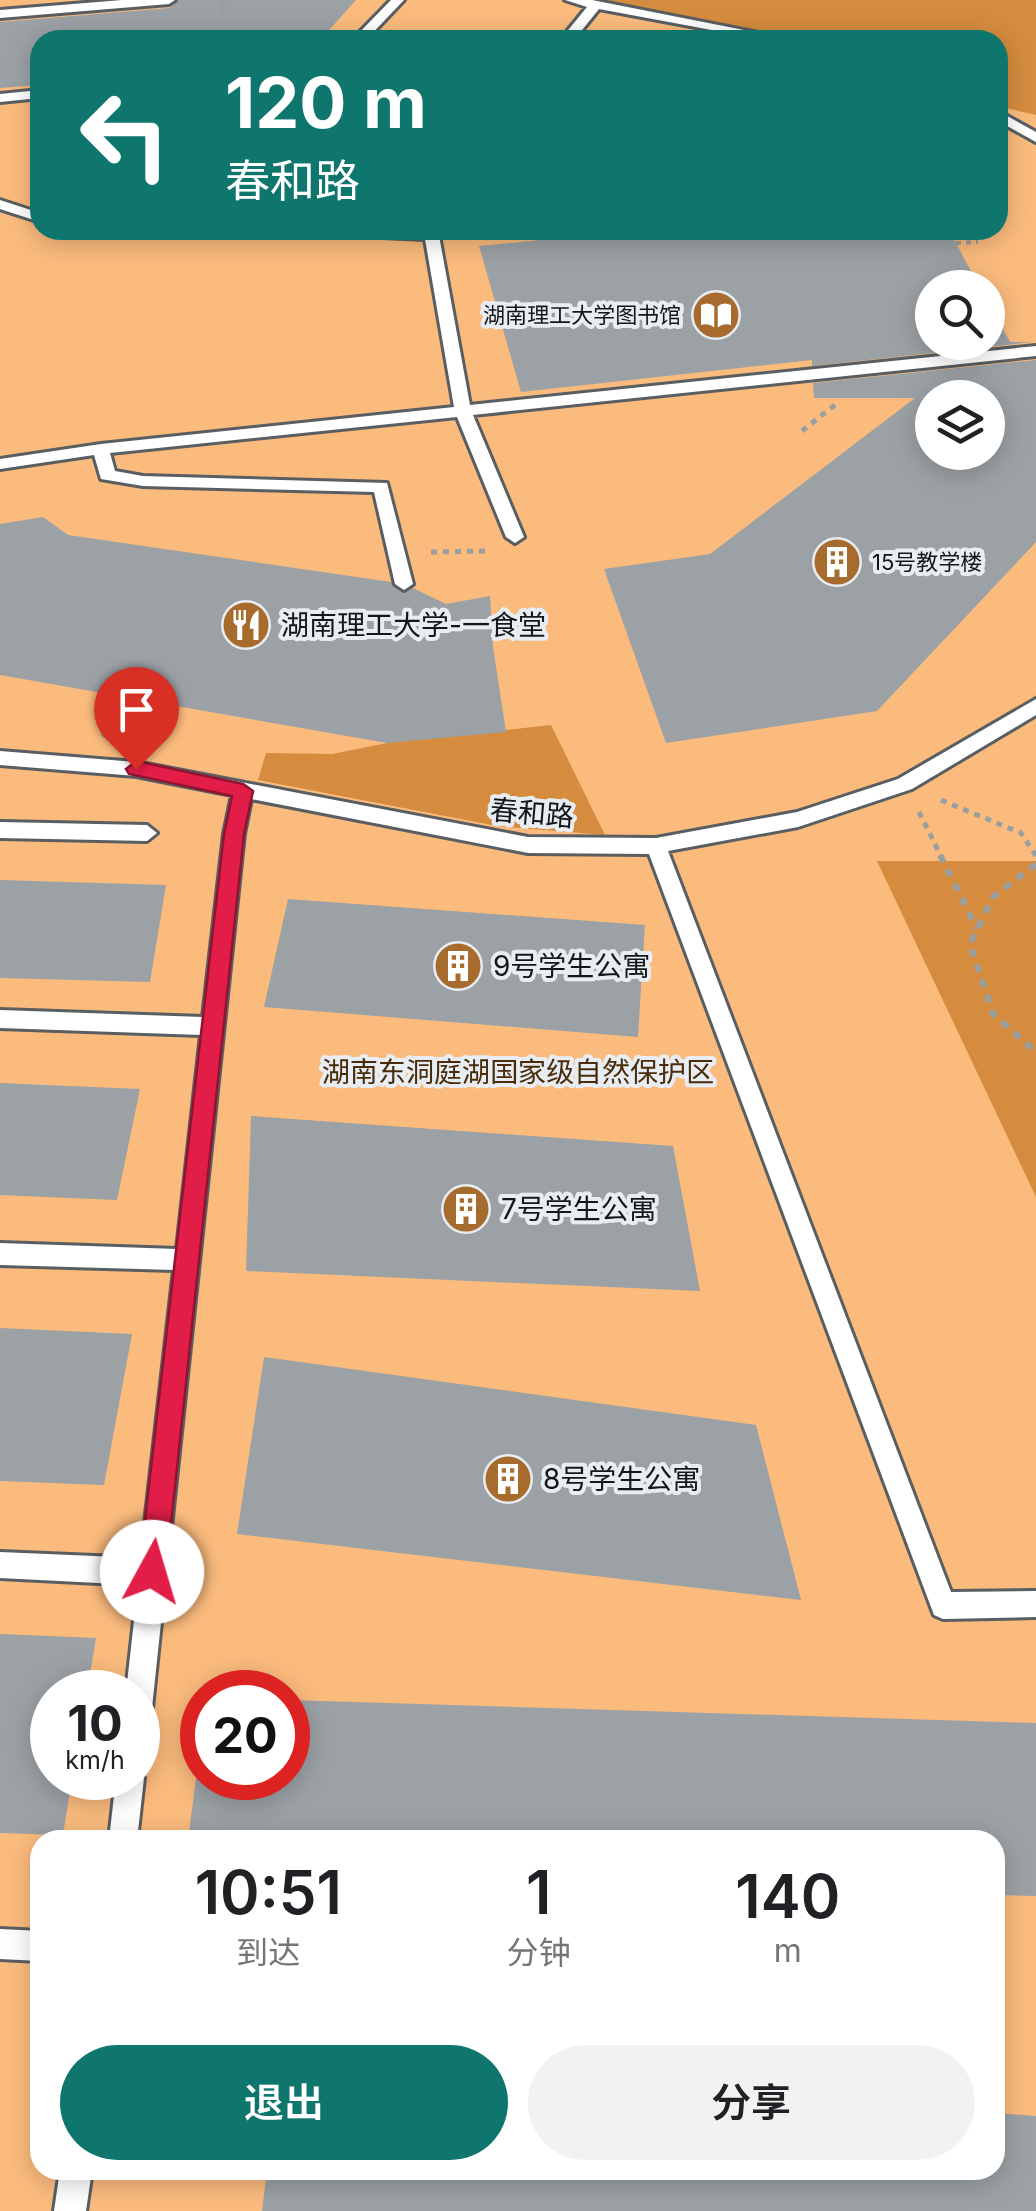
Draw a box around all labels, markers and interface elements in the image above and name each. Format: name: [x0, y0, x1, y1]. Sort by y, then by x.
text: 120 m: [225, 60, 427, 145]
icon: left: [60, 70, 190, 200]
text: 春和路: [225, 153, 360, 208]
map controls: [915, 270, 1005, 470]
button: search: [915, 270, 1005, 360]
library icon: 湖南理工大学图书馆: [690, 289, 742, 341]
place label: 湖南理工大学图书馆: [483, 302, 681, 328]
button: layers: [915, 380, 1005, 470]
building icon: 15号教学楼: [811, 536, 863, 588]
place label: 15号教学楼: [872, 549, 982, 575]
restaurant icon: 湖南理工大学-一食堂: [220, 599, 272, 651]
place label: 湖南理工大学-一食堂: [281, 608, 546, 642]
pin: [94, 667, 179, 770]
icon: arrive: [109, 682, 164, 737]
street label: 春和路: [489, 792, 575, 834]
building icon: 9号学生公寓: [432, 940, 484, 992]
place label: 9号学生公寓: [493, 949, 650, 983]
park label: 湖南东洞庭湖国家级自然保护区: [322, 1055, 714, 1089]
building icon: 7号学生公寓: [440, 1183, 492, 1235]
place label: 7号学生公寓: [501, 1192, 657, 1226]
building icon: 8号学生公寓: [482, 1453, 534, 1505]
place label: 8号学生公寓: [543, 1462, 700, 1496]
position arrow: [100, 1520, 204, 1624]
speed limit sign: 20: [180, 1670, 310, 1800]
text: 10: [67, 1693, 123, 1753]
text: km/h: [65, 1745, 125, 1775]
text: 10:51: [195, 1856, 342, 1928]
text: 1: [526, 1856, 551, 1928]
text: 140: [735, 1860, 840, 1932]
text: m: [774, 1931, 802, 1970]
text: 到达: [236, 1933, 300, 1972]
text: 分钟: [507, 1933, 571, 1972]
button: 退出: [60, 2045, 508, 2160]
button: 分享: [528, 2045, 975, 2160]

